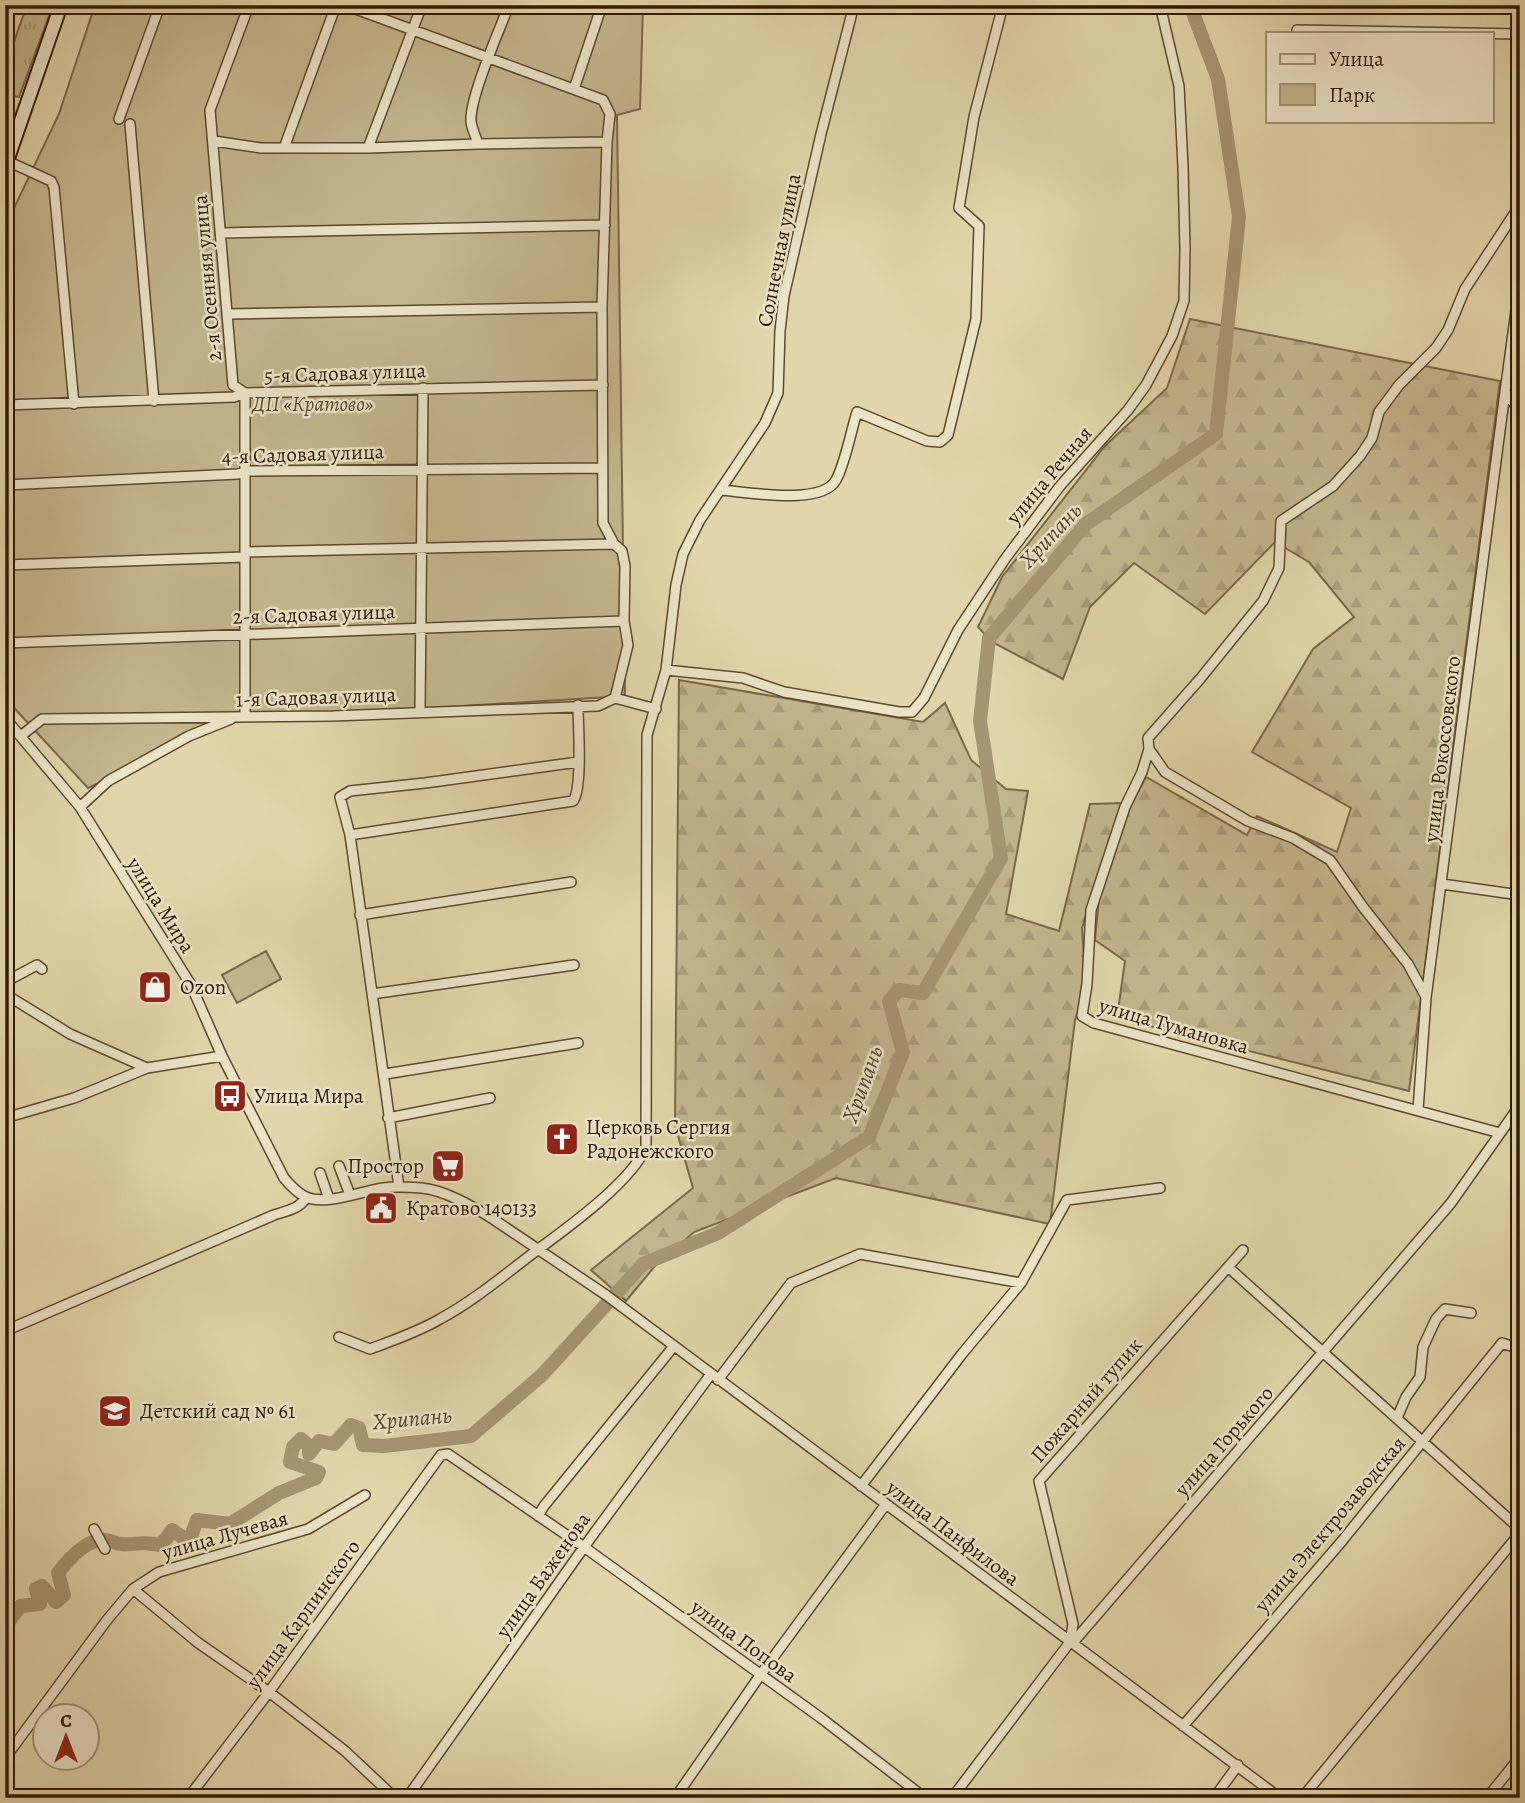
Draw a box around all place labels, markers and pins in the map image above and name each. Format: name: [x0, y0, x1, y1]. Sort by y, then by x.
shop icon: Ozon: [136, 968, 174, 1006]
place label: Ozon: [180, 973, 226, 1001]
bus stop icon: Улица Мира: [211, 1077, 249, 1115]
place label: Улица Мира: [254, 1082, 364, 1110]
place label: Церковь Сергия Радонежского: [586, 1113, 731, 1165]
church icon: Церковь Сергия Радонежского: [543, 1120, 581, 1158]
supermarket icon: Простор: [429, 1147, 467, 1185]
place label: Простор: [347, 1152, 424, 1180]
public building icon: Кратово 140133: [362, 1189, 400, 1227]
place label: Кратово 140133: [406, 1194, 537, 1222]
school or university icon: Детский сад № 61: [96, 1392, 134, 1430]
place label: Детский сад № 61: [140, 1397, 295, 1425]

